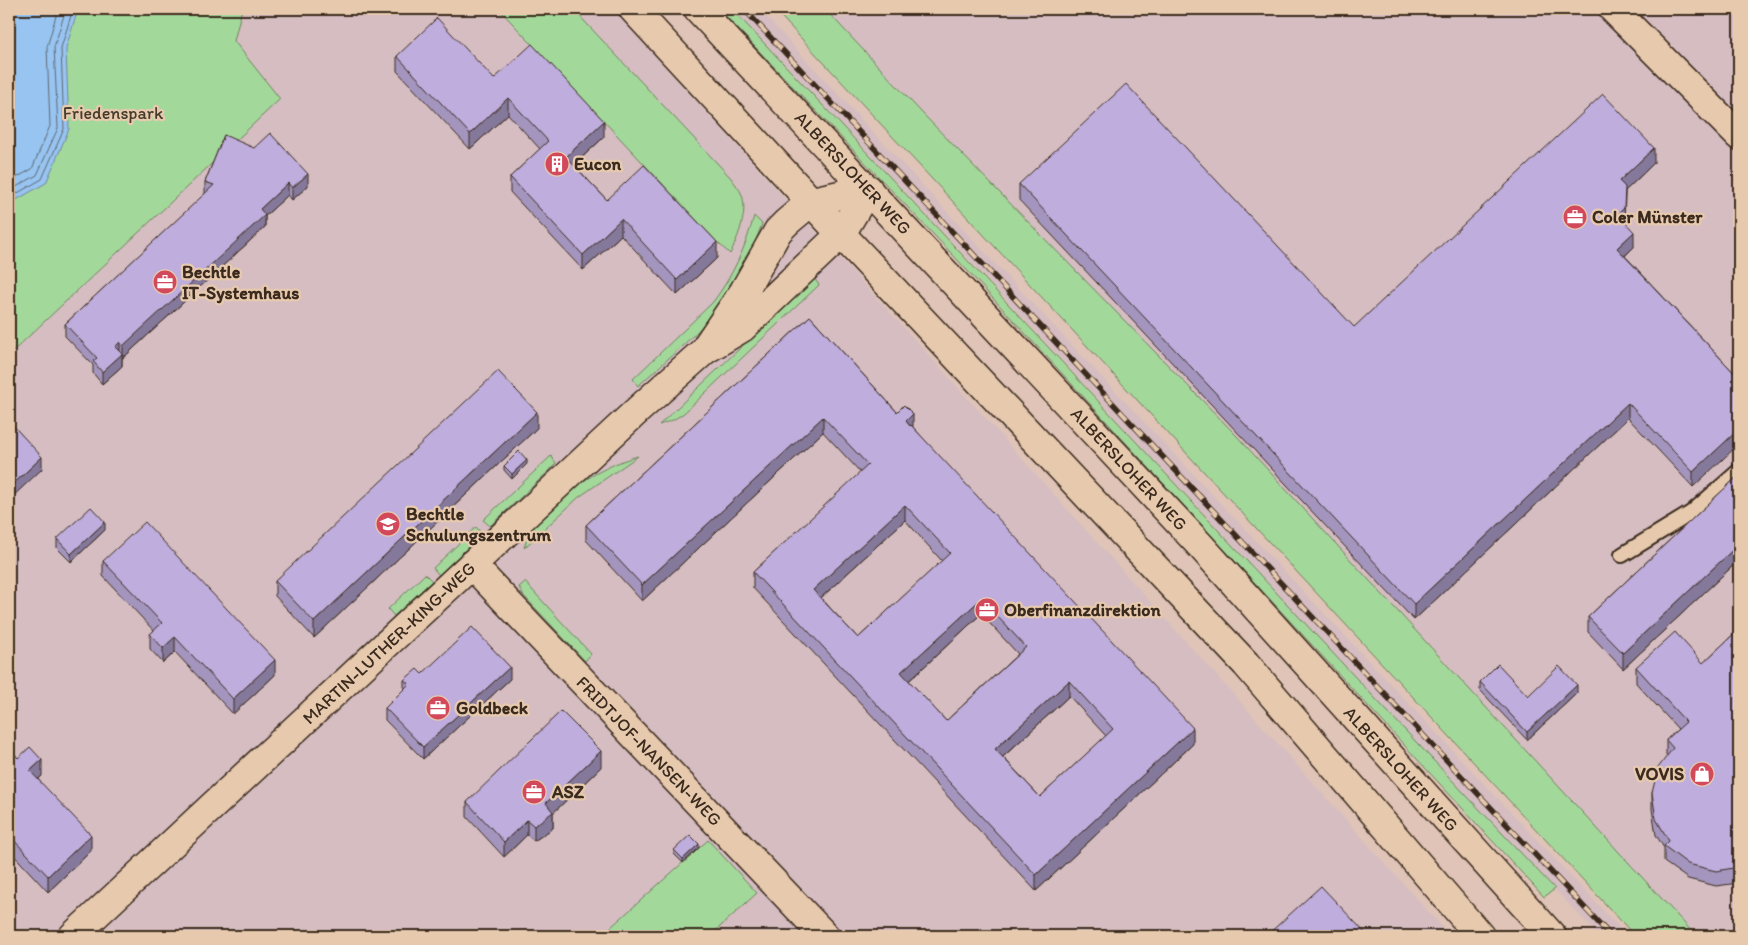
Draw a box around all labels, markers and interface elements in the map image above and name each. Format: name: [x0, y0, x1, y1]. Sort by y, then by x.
park label: Friedenspark: [63, 102, 164, 124]
street label: ALBERSLOHER WEG: [790, 107, 916, 239]
building icon: Eucon: [544, 151, 570, 177]
place label: Eucon: [574, 153, 621, 175]
office icon: Coler Münster: [1562, 204, 1588, 230]
place label: Coler Münster: [1592, 206, 1703, 228]
place label: Bechtle IT-Systemhaus: [182, 261, 299, 304]
office icon: Bechtle IT-Systemhaus: [152, 269, 178, 295]
street label: ALBERSLOHER WEG: [1066, 403, 1192, 535]
place label: Bechtle Schulungszentrum: [406, 503, 552, 546]
school or university icon: Bechtle Schulungszentrum: [375, 511, 401, 537]
street label: MARTIN-LUTHER-KING-WEG: [298, 557, 480, 729]
office icon: Oberfinanzdirektion: [974, 597, 1000, 623]
place label: Oberfinanzdirektion: [1004, 599, 1161, 621]
street label: FRIDTJOF-NANSEN-WEG: [572, 671, 726, 831]
office icon: Goldbeck: [425, 695, 451, 721]
place label: Goldbeck: [456, 697, 529, 719]
street label: ALBERSLOHER WEG: [1339, 702, 1463, 836]
shop icon: VOVIS: [1689, 761, 1715, 787]
place label: VOVIS: [1635, 763, 1684, 785]
office icon: ASZ: [521, 779, 547, 805]
place label: ASZ: [551, 781, 585, 803]

